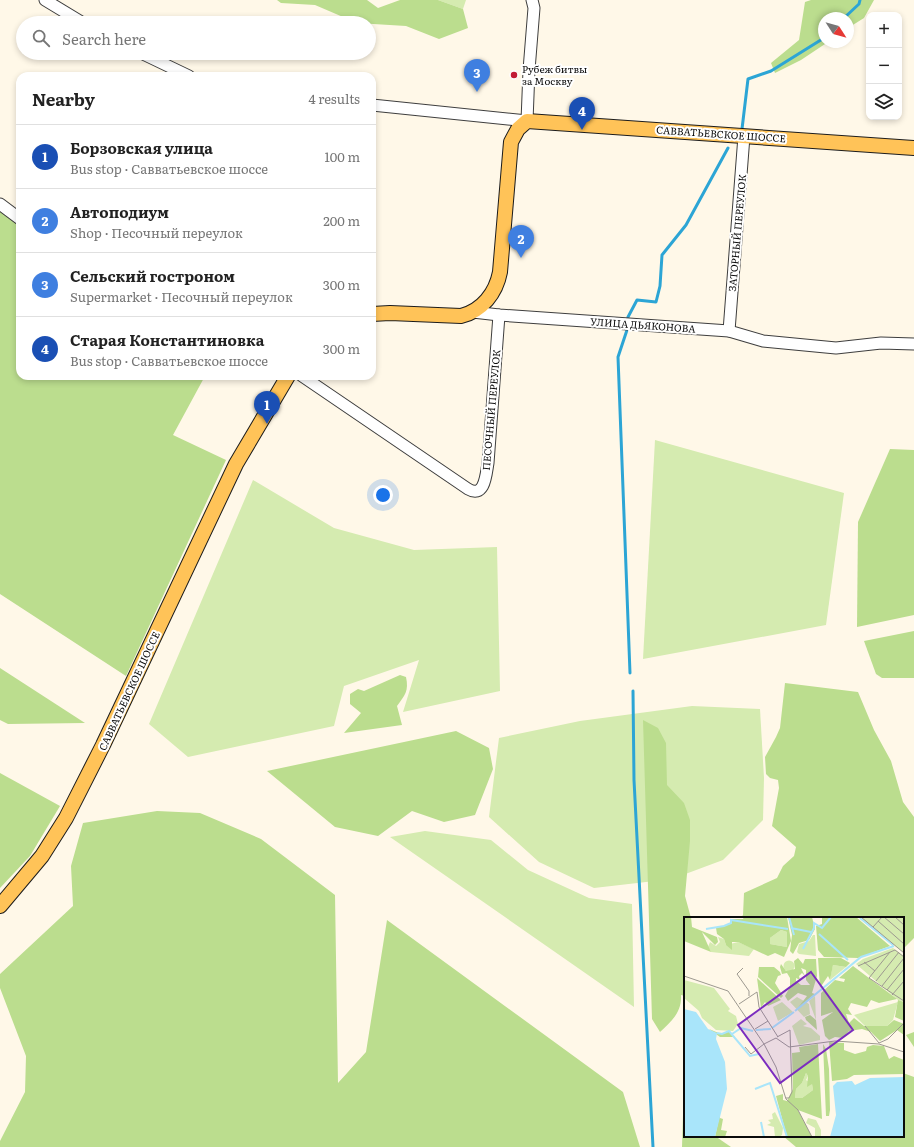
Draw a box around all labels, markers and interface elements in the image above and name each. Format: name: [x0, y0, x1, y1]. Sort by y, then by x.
north arrow: [818, 12, 854, 48]
map controls: [866, 12, 902, 120]
button: +: [866, 12, 902, 48]
search box: [16, 16, 376, 60]
icon: search: [30, 27, 52, 49]
text: Search here: [62, 27, 146, 50]
button: −: [866, 48, 902, 84]
pin: 3: [464, 59, 490, 92]
place label: Рубеж битвы за Москву: [522, 61, 587, 88]
marker: Рубеж битвы за Москву: [509, 70, 519, 80]
button: layers: [866, 84, 902, 120]
text: Nearby: [32, 86, 95, 111]
text: 4 results: [309, 89, 360, 108]
pin: 4: [569, 97, 595, 130]
street label: САВВАТЬЕВСКОЕ ШОССЕ: [656, 121, 786, 146]
text: Борзовская улица: [70, 136, 213, 159]
text: 1: [42, 147, 48, 166]
text: 100 m: [324, 147, 360, 166]
text: Bus stop · Савватьевское шоссе: [70, 159, 268, 178]
street label: ЗАТОРНЫЙ ПЕРЕУЛОК: [724, 173, 749, 292]
text: Автоподиум: [70, 200, 169, 223]
text: 2: [42, 211, 48, 230]
text: 200 m: [323, 211, 360, 230]
text: Shop · Песочный переулок: [70, 223, 243, 242]
pin: 2: [508, 225, 534, 258]
text: Сельский гостроном: [70, 264, 235, 287]
text: 3: [41, 275, 49, 294]
text: 300 m: [323, 275, 360, 294]
text: Supermarket · Песочный переулок: [70, 287, 293, 306]
street label: УЛИЦА ДЬЯКОНОВА: [590, 313, 697, 336]
text: Старая Константиновка: [70, 328, 264, 351]
text: 4: [41, 339, 49, 358]
text: 300 m: [323, 339, 360, 358]
street label: ПЕСОЧНЫЙ ПЕРЕУЛОК: [478, 348, 503, 471]
text: Bus stop · Савватьевское шоссе: [70, 351, 268, 370]
pin: 1: [254, 391, 280, 424]
your location: [373, 485, 393, 505]
street label: САВВАТЬЕВСКОЕ ШОССЕ: [94, 629, 163, 753]
inset map: [684, 917, 904, 1137]

